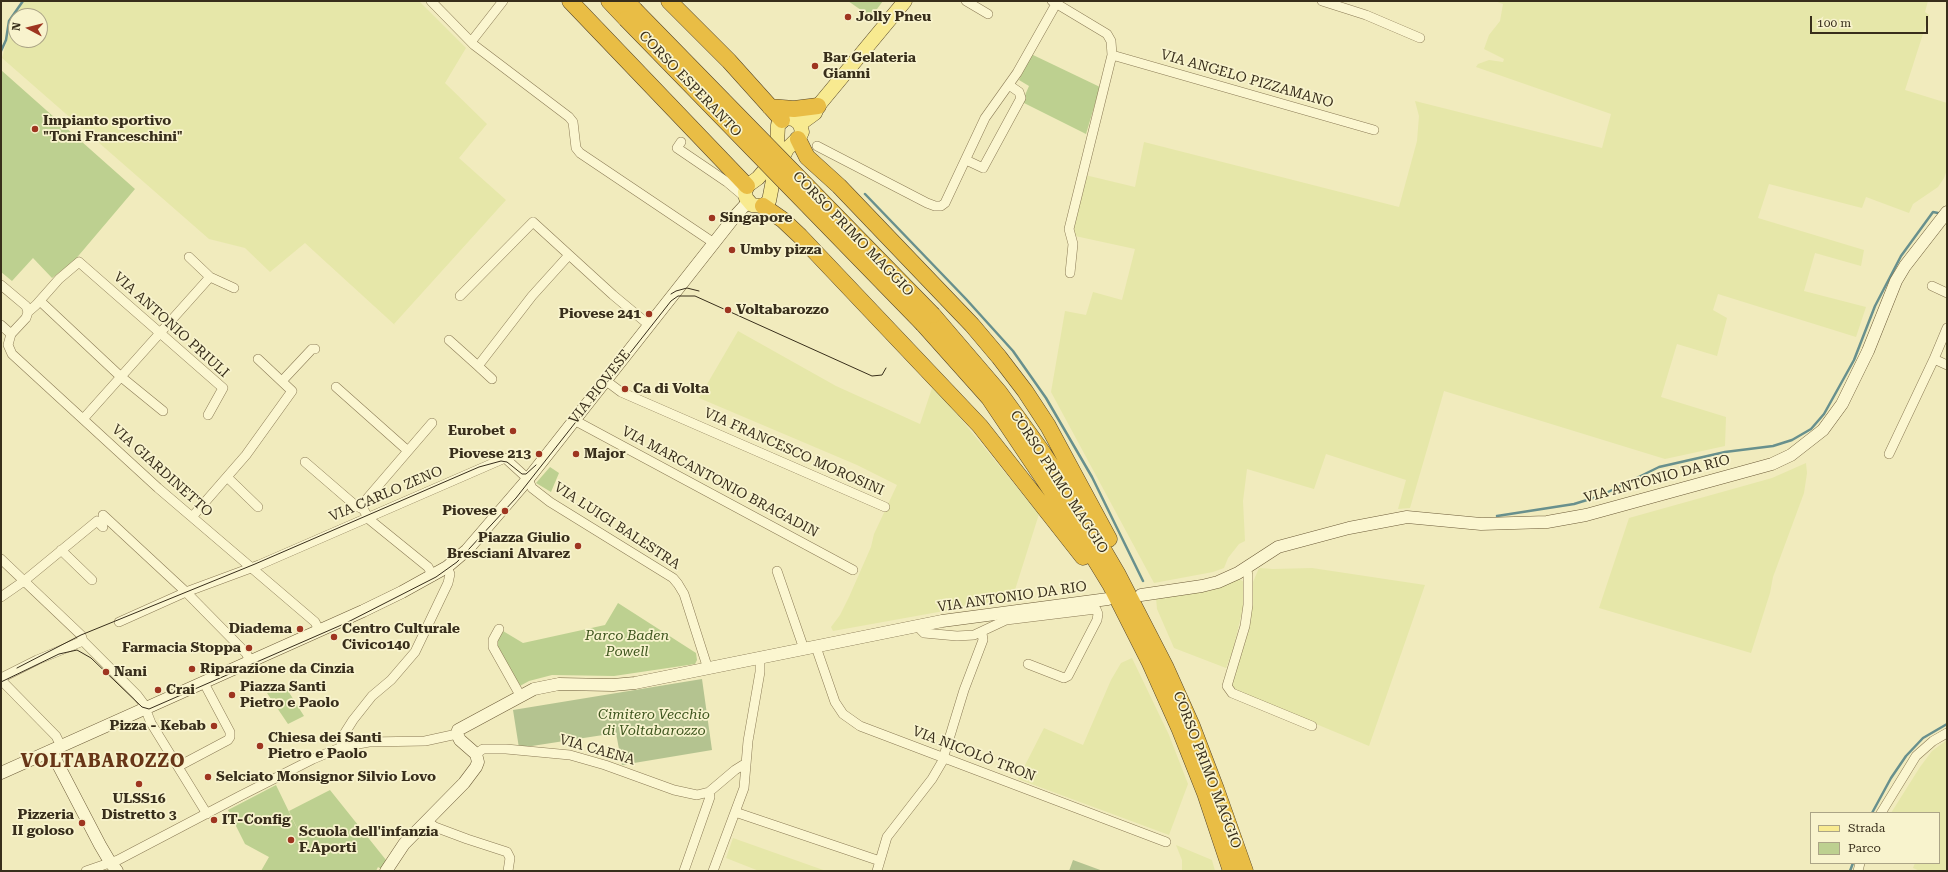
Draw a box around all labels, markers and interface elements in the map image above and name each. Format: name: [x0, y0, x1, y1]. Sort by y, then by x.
north arrow: [8, 8, 48, 48]
scale bar: [1812, 8, 1930, 34]
place label: Jolly Pneu: [856, 9, 931, 25]
marker: Jolly Pneu: [843, 12, 853, 22]
text: 100 m: [1817, 16, 1851, 30]
text: N: [10, 22, 24, 32]
street label: CORSO ESPERANTO: [635, 28, 745, 140]
street label: VIA ANGELO PIZZAMANO: [1159, 46, 1335, 112]
place label: Bar Gelateria Gianni: [823, 50, 916, 82]
marker: Bar Gelateria Gianni: [810, 61, 820, 71]
place label: Impianto sportivo "Toni Franceschini": [43, 113, 183, 146]
marker: Impianto sportivo "Toni Franceschini": [30, 124, 40, 134]
street label: CORSO PRIMO MAGGIO: [789, 168, 917, 300]
place label: Singapore: [720, 210, 793, 226]
marker: Singapore: [707, 213, 717, 223]
place label: Umby pizza: [740, 242, 822, 258]
marker: Umby pizza: [727, 245, 737, 255]
street label: VIA ANTONIO PRIULI: [110, 269, 232, 381]
place label: Voltabarozzo: [736, 302, 829, 318]
marker: Voltabarozzo: [723, 305, 733, 315]
place label: Piovese 241: [559, 306, 641, 322]
marker: Piovese 241: [644, 309, 654, 319]
street label: VIA PIOVESE: [566, 346, 634, 428]
place label: Ca di Volta: [633, 381, 709, 397]
marker: Ca di Volta: [620, 384, 630, 394]
street label: VIA FRANCESCO MOROSINI: [701, 405, 887, 499]
street label: CORSO PRIMO MAGGIO: [1006, 407, 1112, 557]
street label: VIA GIARDINETTO: [108, 421, 216, 521]
place label: Eurobet: [448, 423, 505, 439]
street label: VIA MARCANTONIO BRAGADIN: [619, 423, 821, 541]
marker: Eurobet: [508, 426, 518, 436]
place label: Piovese 213: [449, 446, 531, 462]
place label: Major: [584, 446, 626, 462]
marker: Piovese 213: [534, 449, 544, 459]
marker: Major: [571, 449, 581, 459]
street label: VIA ANTONIO DA RIO: [1582, 451, 1732, 507]
street label: VIA CARLO ZENO: [327, 463, 445, 525]
street label: VIA LUIGI BALESTRA: [551, 479, 683, 573]
place label: Piovese: [442, 503, 497, 519]
marker: Piovese: [500, 506, 510, 516]
place label: Piazza Giulio Bresciani Alvarez: [447, 530, 570, 562]
marker: Piazza Giulio Bresciani Alvarez: [573, 541, 583, 551]
street label: VIA ANTONIO DA RIO: [936, 578, 1088, 616]
place label: Diadema: [229, 621, 292, 637]
place label: Centro Culturale Civico140: [342, 621, 460, 654]
marker: Diadema: [295, 624, 305, 634]
park label: Parco Baden Powell: [585, 628, 669, 660]
marker: Centro Culturale Civico140: [329, 632, 339, 642]
place label: Farmacia Stoppa: [122, 640, 241, 656]
marker: Farmacia Stoppa: [244, 643, 254, 653]
place label: Riparazione da Cinzia: [200, 661, 354, 677]
place label: Nani: [114, 664, 147, 680]
marker: Riparazione da Cinzia: [187, 664, 197, 674]
marker: Nani: [101, 667, 111, 677]
place label: Piazza Santi Pietro e Paolo: [240, 679, 339, 712]
place label: Crai: [166, 682, 195, 698]
marker: Crai: [153, 685, 163, 695]
street label: CORSO PRIMO MAGGIO: [1169, 689, 1245, 851]
marker: Piazza Santi Pietro e Paolo: [227, 690, 237, 700]
park label: Cimitero Vecchio di Voltabarozzo: [598, 707, 710, 740]
place label: Pizza - Kebab: [110, 718, 206, 734]
marker: Pizza - Kebab: [209, 721, 219, 731]
street label: VIA NICOLÒ TRON: [910, 723, 1038, 785]
place label: Chiesa dei Santi Pietro e Paolo: [268, 730, 382, 762]
street label: VIA CAENA: [557, 731, 637, 769]
marker: Chiesa dei Santi Pietro e Paolo: [255, 741, 265, 751]
district label: VOLTABAROZZO: [21, 751, 185, 773]
place label: Selciato Monsignor Silvio Lovo: [216, 769, 436, 785]
marker: Selciato Monsignor Silvio Lovo: [203, 772, 213, 782]
marker: ULSS16 Distretto 3: [134, 779, 144, 789]
place label: ULSS16 Distretto 3: [101, 791, 177, 824]
place label: Pizzeria II goloso: [12, 807, 74, 840]
place label: IT-Config: [222, 812, 291, 828]
legend: [1810, 812, 1940, 864]
marker: IT-Config: [209, 815, 219, 825]
marker: Pizzeria II goloso: [77, 818, 87, 828]
text: Strada: [1848, 821, 1885, 835]
place label: Scuola dell'infanzia F.Aporti: [299, 824, 438, 856]
marker: Scuola dell'infanzia F.Aporti: [286, 835, 296, 845]
text: Parco: [1848, 841, 1881, 855]

